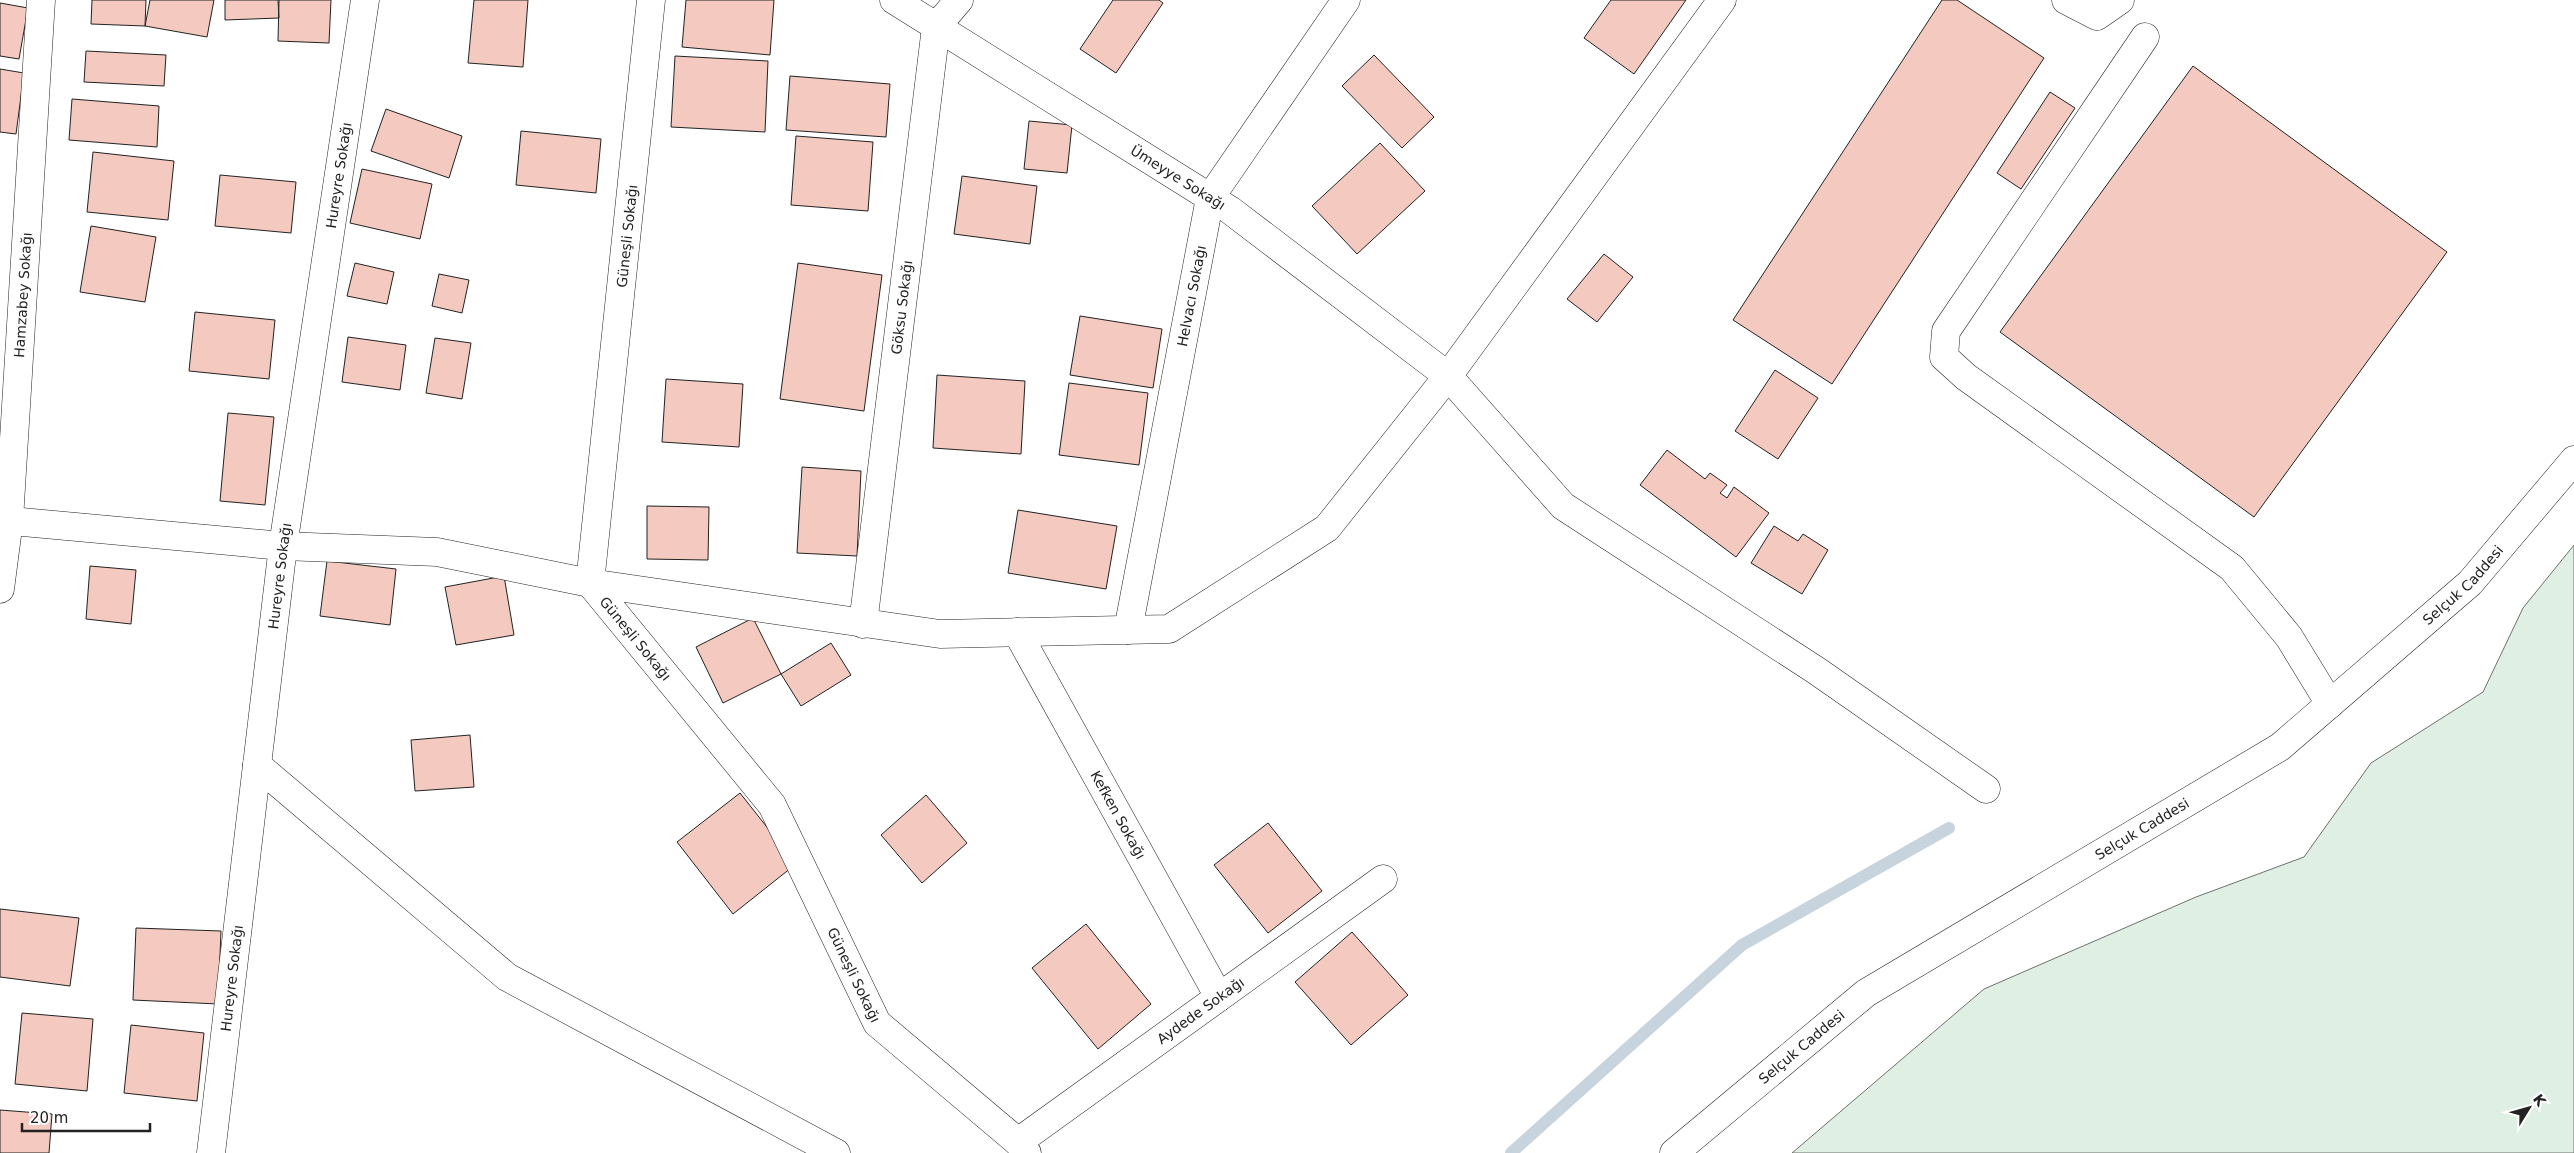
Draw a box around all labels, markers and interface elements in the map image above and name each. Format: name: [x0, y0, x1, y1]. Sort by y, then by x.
street label: Hureyre Sokağı: [323, 121, 355, 230]
street label: Ümeyye Sokağı: [1128, 141, 1228, 213]
street label: Güneşli Sokağı: [614, 184, 640, 288]
street label: Hamzabey Sokağı: [11, 232, 35, 358]
street label: Helvacı Sokağı: [1174, 244, 1209, 348]
street label: Göksu Sokağı: [888, 259, 915, 355]
street label: Hureyre Sokağı: [265, 522, 294, 630]
street label: Selçuk Caddesi: [2420, 542, 2506, 628]
street label: Güneşli Sokağı: [597, 593, 675, 684]
street label: Kefken Sokağı: [1087, 768, 1149, 862]
street label: Selçuk Caddesi: [2092, 795, 2192, 863]
street label: Hureyre Sokağı: [217, 924, 246, 1032]
street label: Güneşli Sokağı: [824, 925, 884, 1025]
street label: Aydede Sokağı: [1154, 974, 1247, 1047]
street label: Selçuk Caddesi: [1755, 1006, 1848, 1087]
north arrow: [2504, 1083, 2554, 1133]
text: K: [2530, 1091, 2550, 1110]
scale bar: [22, 1100, 150, 1132]
text: 20 m: [30, 1109, 68, 1127]

